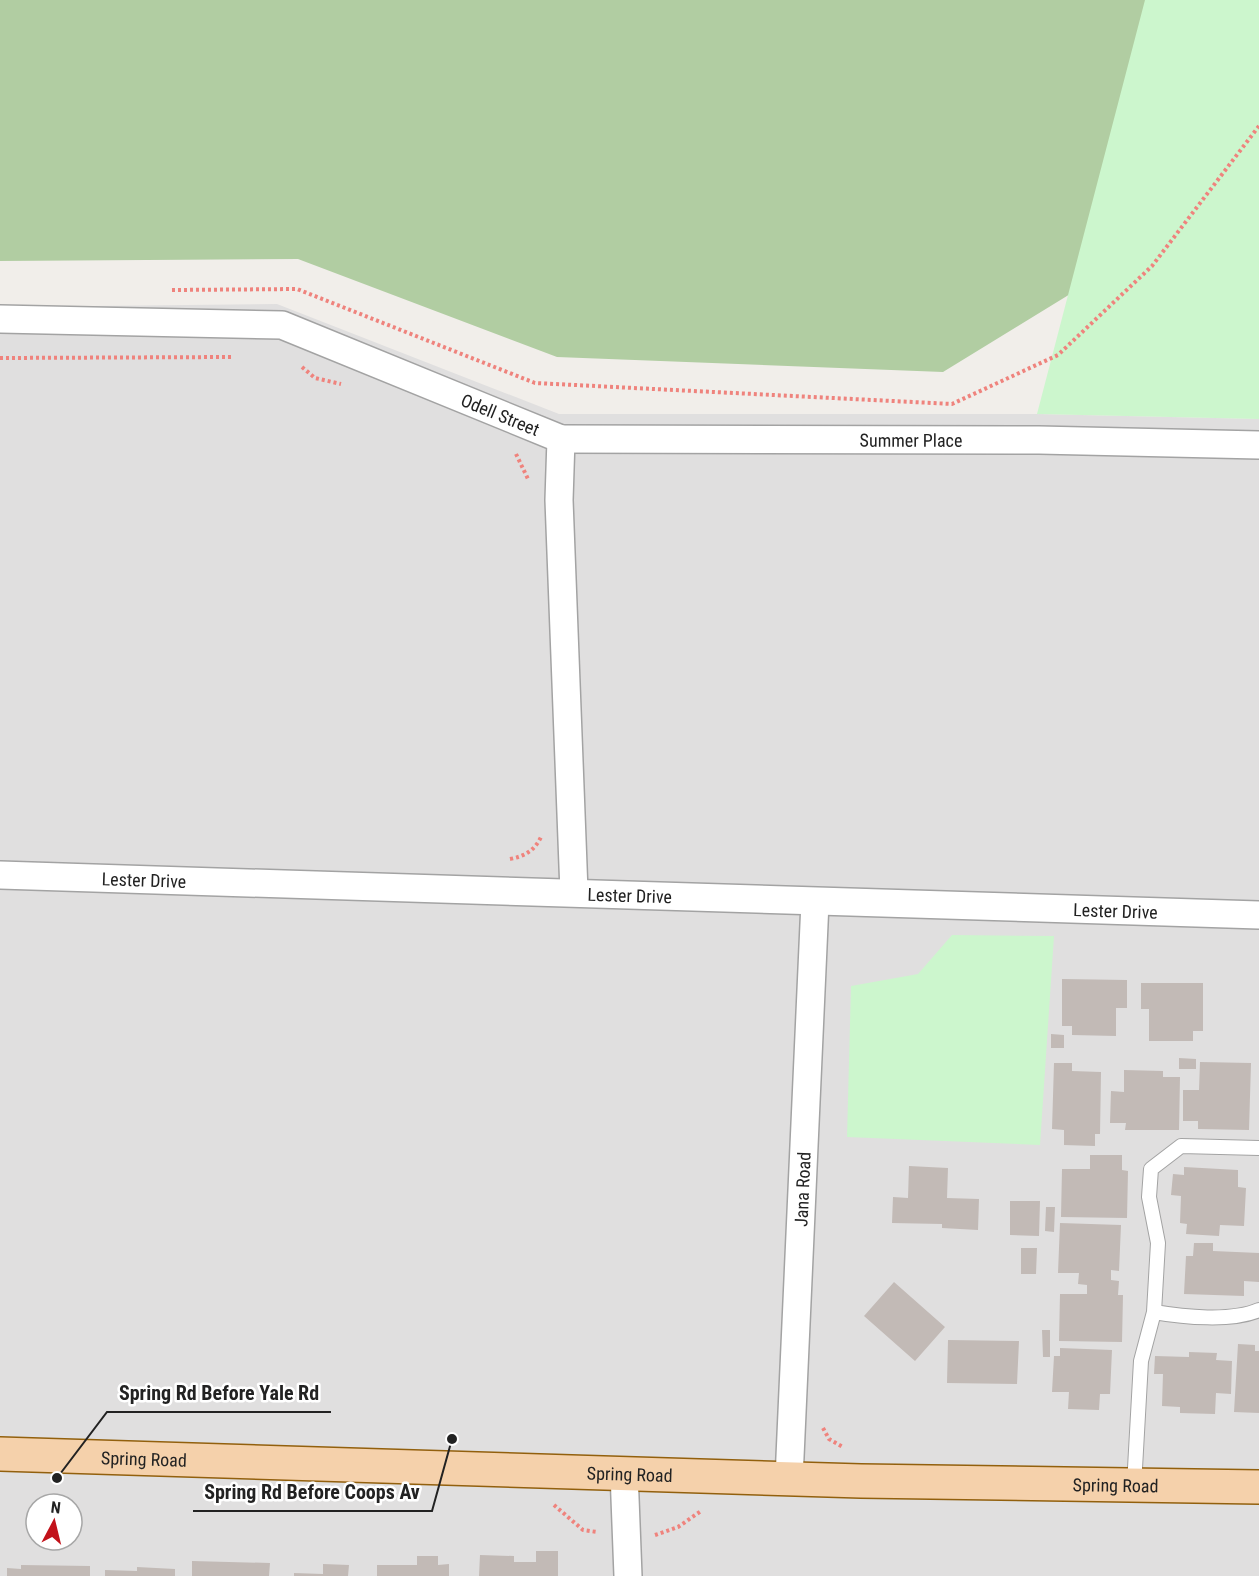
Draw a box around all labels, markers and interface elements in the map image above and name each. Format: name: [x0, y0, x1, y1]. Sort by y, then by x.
street label: Odell Street: [458, 389, 543, 440]
street label: Summer Place: [860, 429, 962, 450]
street label: Lester Drive: [101, 868, 187, 891]
street label: Lester Drive: [587, 883, 672, 907]
street label: Lester Drive: [1073, 899, 1158, 922]
street label: Jana Road: [790, 1151, 814, 1227]
callout: Spring Rd Before Yale Rd: [107, 1374, 331, 1412]
text: Spring Rd Before Yale Rd: [119, 1381, 319, 1405]
street label: Spring Road: [101, 1447, 187, 1470]
street label: Spring Road: [586, 1462, 673, 1486]
callout: Spring Rd Before Coops Av: [193, 1473, 432, 1511]
street label: Spring Road: [1073, 1474, 1159, 1496]
text: Spring Rd Before Coops Av: [204, 1480, 420, 1504]
north arrow: [24, 1492, 84, 1552]
text: N: [50, 1498, 62, 1518]

